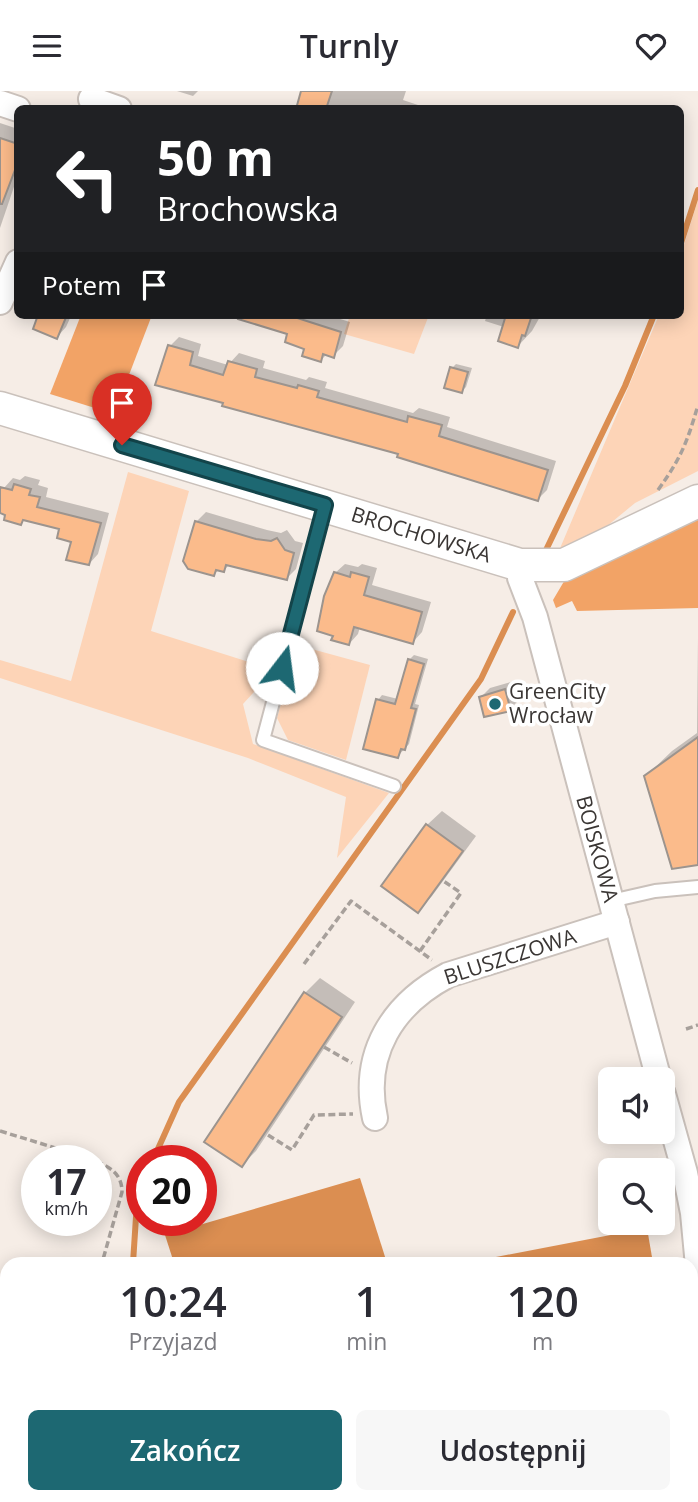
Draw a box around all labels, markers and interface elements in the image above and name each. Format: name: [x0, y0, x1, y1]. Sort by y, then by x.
text: Turnly: [300, 24, 398, 67]
icon: menu: [28, 27, 66, 65]
icon: heart: [632, 27, 670, 65]
text: 50 m: [157, 124, 274, 190]
icon: left: [42, 133, 133, 224]
text: Brochowska: [157, 187, 339, 230]
icon: arrive: [135, 266, 173, 304]
text: Potem: [42, 267, 121, 303]
pin: [92, 373, 152, 445]
icon: arrive: [103, 384, 141, 422]
street label: BROCHOWSKA: [348, 499, 495, 569]
position arrow: [245, 631, 319, 705]
place label: GreenCity Wrocław: [509, 677, 606, 729]
marker: GreenCity Wrocław: [487, 696, 503, 712]
street label: BOISKOWA: [570, 792, 626, 906]
street label: BLUSZCZOWA: [440, 921, 580, 991]
map controls: [598, 1067, 675, 1235]
button: sound: [598, 1067, 675, 1144]
speed limit sign: 20: [126, 1145, 217, 1236]
text: 17: [46, 1158, 87, 1205]
button: search: [598, 1158, 675, 1235]
text: km/h: [45, 1196, 88, 1220]
text: 10:24: [119, 1272, 227, 1329]
text: 1: [355, 1272, 379, 1329]
text: 120: [507, 1272, 579, 1329]
text: Przyjazd: [129, 1325, 218, 1357]
text: min: [346, 1325, 387, 1357]
text: m: [532, 1325, 553, 1357]
button: Zakończ: [28, 1410, 342, 1490]
button: Udostępnij: [356, 1410, 670, 1490]

